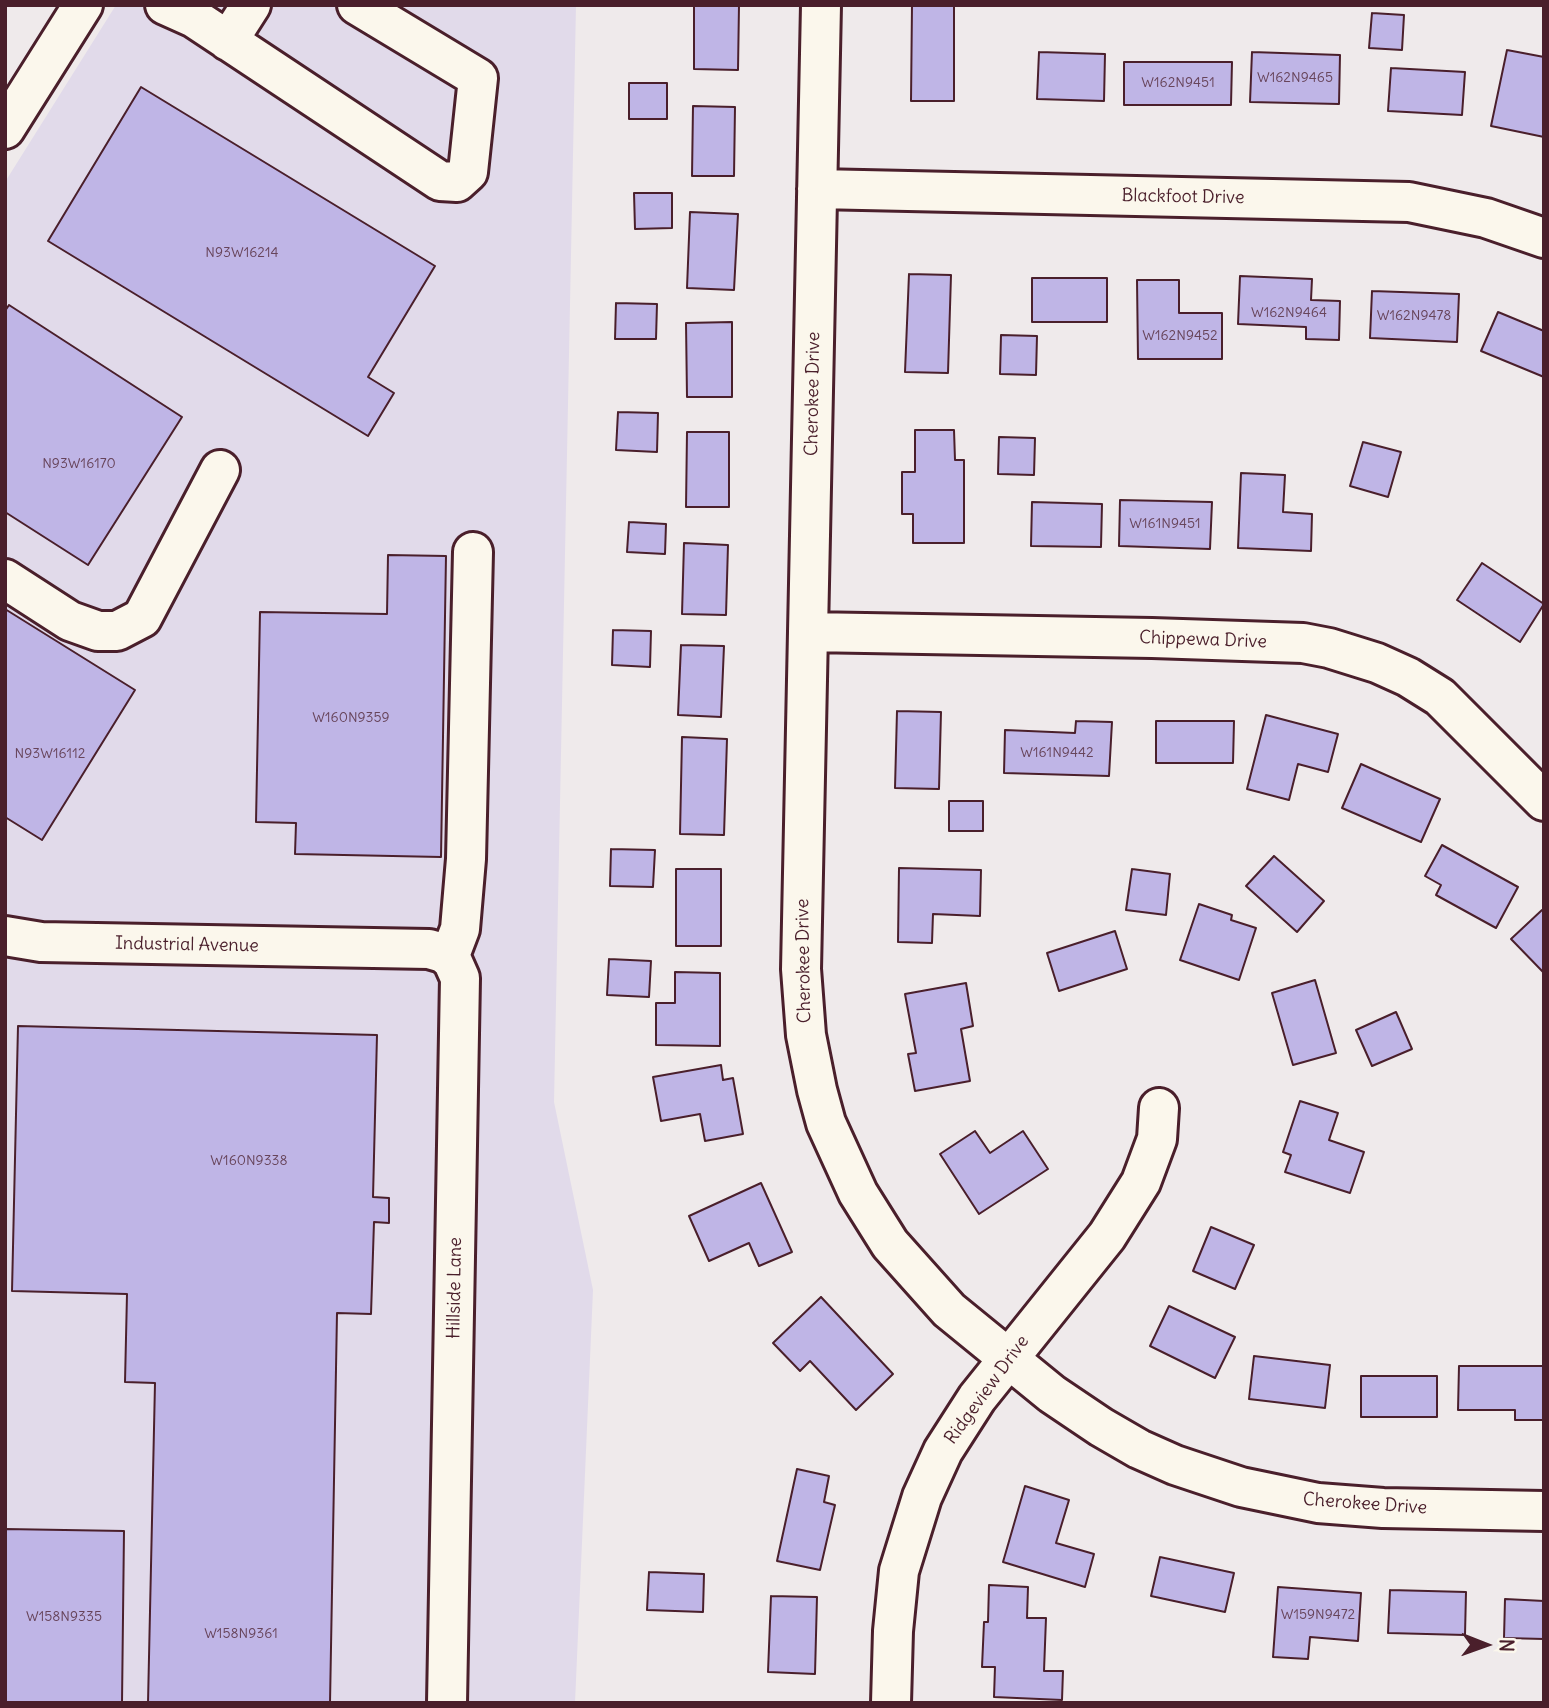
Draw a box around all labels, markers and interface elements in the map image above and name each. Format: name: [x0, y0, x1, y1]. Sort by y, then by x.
house number: W162N9465: [1257, 70, 1333, 86]
house number: W162N9451: [1141, 75, 1215, 91]
street label: Blackfoot Drive: [1121, 185, 1245, 209]
house number: N93W16214: [205, 245, 279, 261]
house number: W162N9464: [1251, 305, 1327, 321]
house number: W162N9478: [1377, 308, 1451, 324]
house number: W162N9452: [1142, 328, 1218, 344]
street label: Cherokee Drive: [801, 332, 825, 456]
house number: N93W16170: [42, 456, 116, 472]
house number: W161N9451: [1129, 516, 1201, 532]
street label: Chippewa Drive: [1139, 627, 1267, 653]
house number: W160N9359: [312, 710, 390, 726]
house number: W161N9442: [1020, 745, 1094, 761]
house number: N93W16112: [15, 746, 85, 762]
street label: Cherokee Drive: [792, 899, 816, 1023]
street label: Industrial Avenue: [115, 933, 259, 957]
house number: W160N9338: [210, 1153, 288, 1169]
street label: Hillside Lane: [443, 1237, 467, 1339]
street label: Ridgeview Drive: [940, 1331, 1034, 1449]
street label: Cherokee Drive: [1302, 1489, 1428, 1519]
house number: W159N9472: [1281, 1607, 1355, 1623]
house number: W158N9335: [26, 1609, 102, 1625]
north arrow: [1451, 1610, 1521, 1680]
house number: W158N9361: [204, 1626, 278, 1642]
text: N: [1495, 1639, 1519, 1652]

